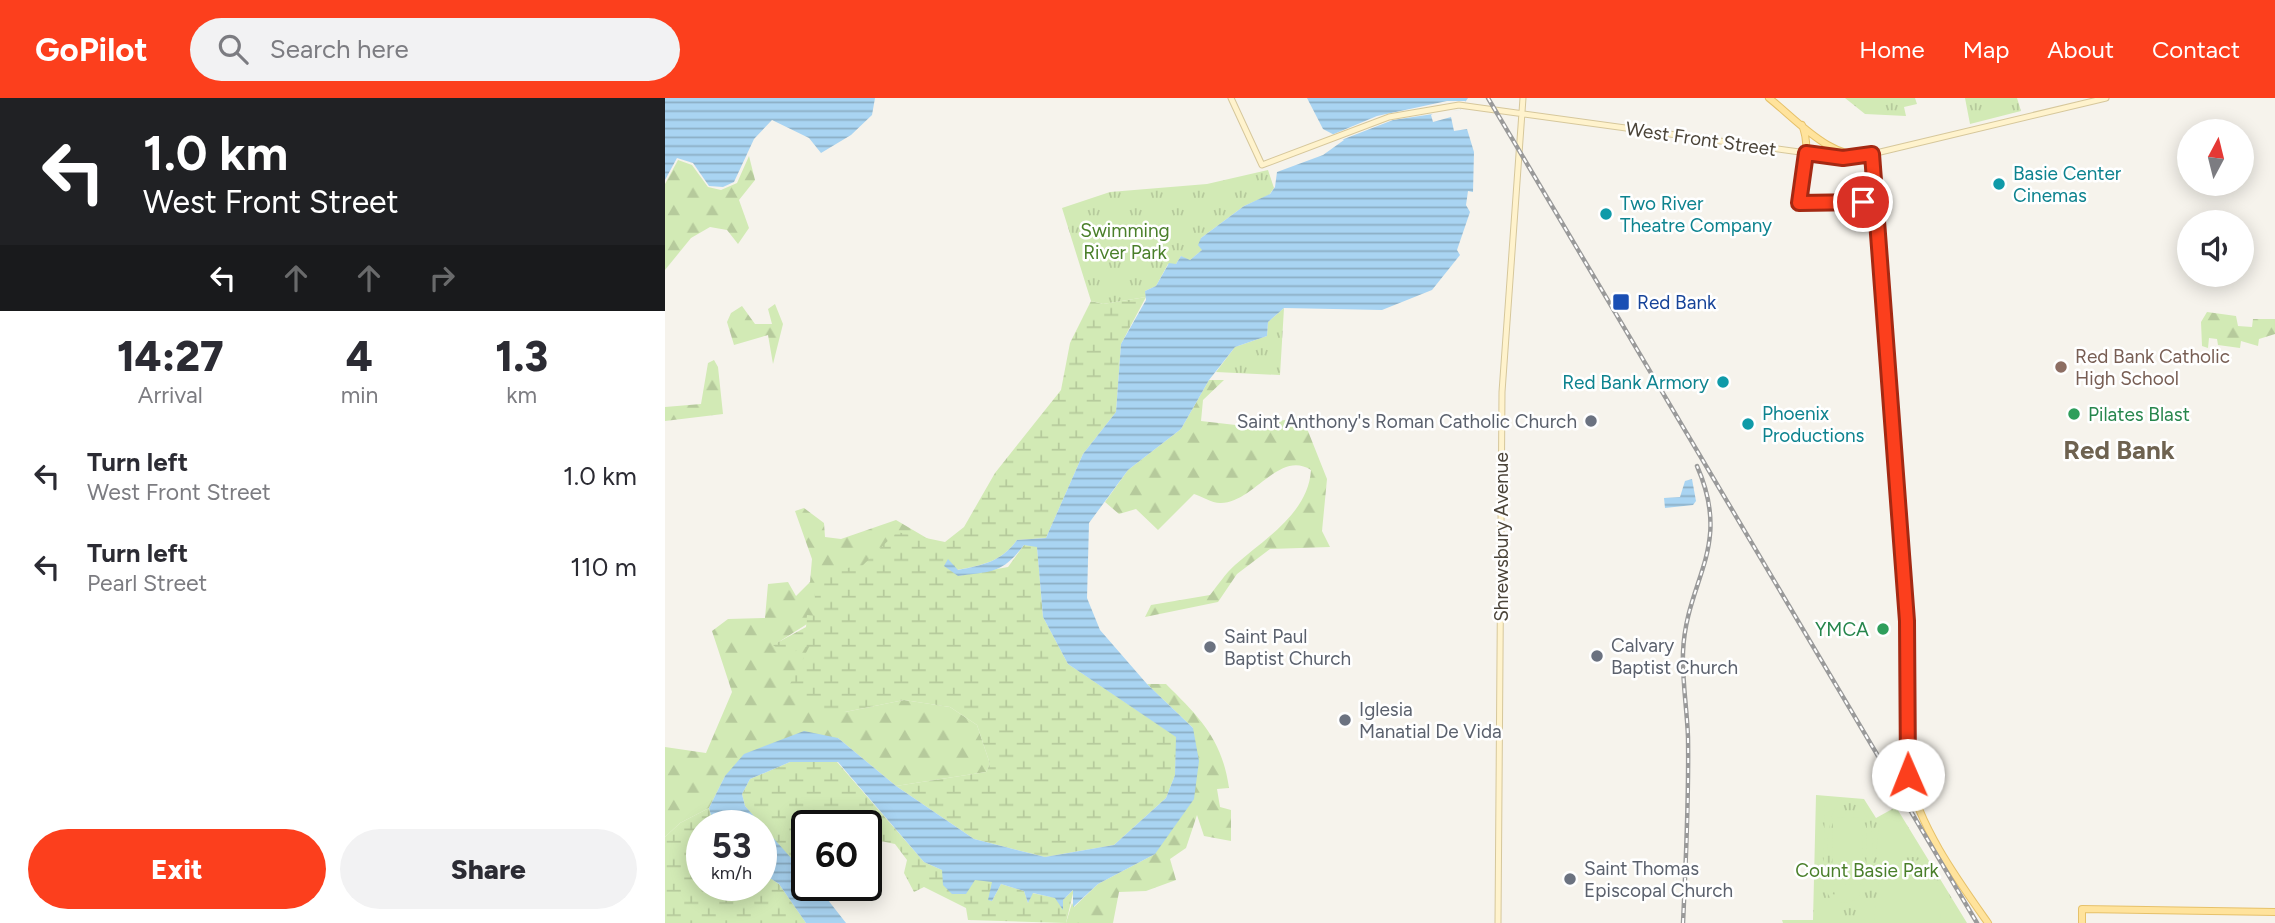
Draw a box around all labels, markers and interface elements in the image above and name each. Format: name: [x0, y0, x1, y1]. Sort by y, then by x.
search box: [190, 18, 680, 81]
text: GoPilot: [35, 30, 148, 69]
icon: search: [214, 30, 252, 68]
text: Search here: [270, 33, 409, 65]
text: Home: [1859, 35, 1925, 64]
text: Map: [1963, 35, 2009, 64]
text: About: [2047, 35, 2114, 64]
text: Contact: [2152, 35, 2240, 64]
street label: West Front Street: [1624, 117, 1778, 161]
north arrow: [2177, 119, 2254, 196]
map controls: [2177, 119, 2254, 287]
text: 1.0 km: [143, 123, 288, 182]
icon: left: [28, 126, 119, 217]
place label: Basie Center Cinemas: [2013, 162, 2122, 207]
pin: [1833, 172, 1893, 232]
marker: Basie Center Cinemas: [1991, 176, 2007, 192]
text: West Front Street: [143, 183, 399, 221]
icon: arrive: [1844, 183, 1882, 221]
place label: Two River Theatre Company: [1620, 192, 1772, 237]
marker: Two River Theatre Company: [1598, 206, 1614, 222]
button: sound: [2177, 210, 2254, 287]
park label: Swimming River Park: [1080, 219, 1170, 264]
icon: left: [204, 259, 242, 297]
icon: ahead: [277, 259, 315, 297]
icon: ahead: [350, 259, 388, 297]
icon: right: [423, 259, 461, 297]
place label: Red Bank: [1637, 291, 1717, 314]
marker: Red Bank: [1611, 292, 1631, 312]
text: 14:27: [117, 331, 224, 382]
text: 4: [346, 331, 373, 382]
text: 1.3: [495, 331, 548, 382]
place label: Red Bank Catholic High School: [2075, 345, 2230, 390]
marker: Red Bank Catholic High School: [2053, 359, 2069, 375]
place label: Red Bank Armory: [1562, 371, 1709, 394]
marker: Red Bank Armory: [1715, 374, 1731, 390]
text: Arrival: [138, 381, 203, 409]
text: min: [341, 381, 378, 409]
text: km: [506, 381, 537, 409]
place label: Phoenix Productions: [1762, 402, 1865, 447]
place label: Pilates Blast: [2088, 403, 2190, 426]
marker: Pilates Blast: [2066, 406, 2082, 422]
place label: Saint Anthony's Roman Catholic Church: [1237, 410, 1577, 433]
marker: Saint Anthony's Roman Catholic Church: [1583, 413, 1599, 429]
marker: Phoenix Productions: [1740, 416, 1756, 432]
district label: Red Bank: [2063, 434, 2175, 466]
text: Turn left: [87, 446, 188, 478]
street label: Shrewsbury Avenue: [1490, 452, 1513, 622]
icon: left: [28, 457, 66, 495]
text: 1.0 km: [563, 460, 637, 492]
text: West Front Street: [87, 478, 271, 506]
text: Turn left: [87, 537, 188, 569]
icon: left: [28, 548, 66, 586]
text: 110 m: [570, 551, 637, 583]
text: Pearl Street: [87, 569, 207, 597]
place label: YMCA: [1815, 618, 1869, 641]
marker: YMCA: [1875, 621, 1891, 637]
place label: Saint Paul Baptist Church: [1224, 625, 1351, 670]
place label: Calvary Baptist Church: [1611, 634, 1738, 679]
marker: Saint Paul Baptist Church: [1202, 639, 1218, 655]
marker: Calvary Baptist Church: [1589, 648, 1605, 664]
place label: Iglesia Manatial De Vida: [1359, 698, 1502, 743]
marker: Iglesia Manatial De Vida: [1337, 712, 1353, 728]
position arrow: [1871, 738, 1945, 812]
speed limit sign: 60: [791, 810, 882, 901]
text: 53: [712, 825, 751, 867]
button: Exit: [28, 829, 326, 909]
button: Share: [340, 829, 637, 909]
place label: Saint Thomas Episcopal Church: [1584, 857, 1733, 902]
park label: Count Basie Park: [1795, 859, 1940, 882]
text: km/h: [711, 862, 752, 884]
marker: Saint Thomas Episcopal Church: [1562, 871, 1578, 887]

